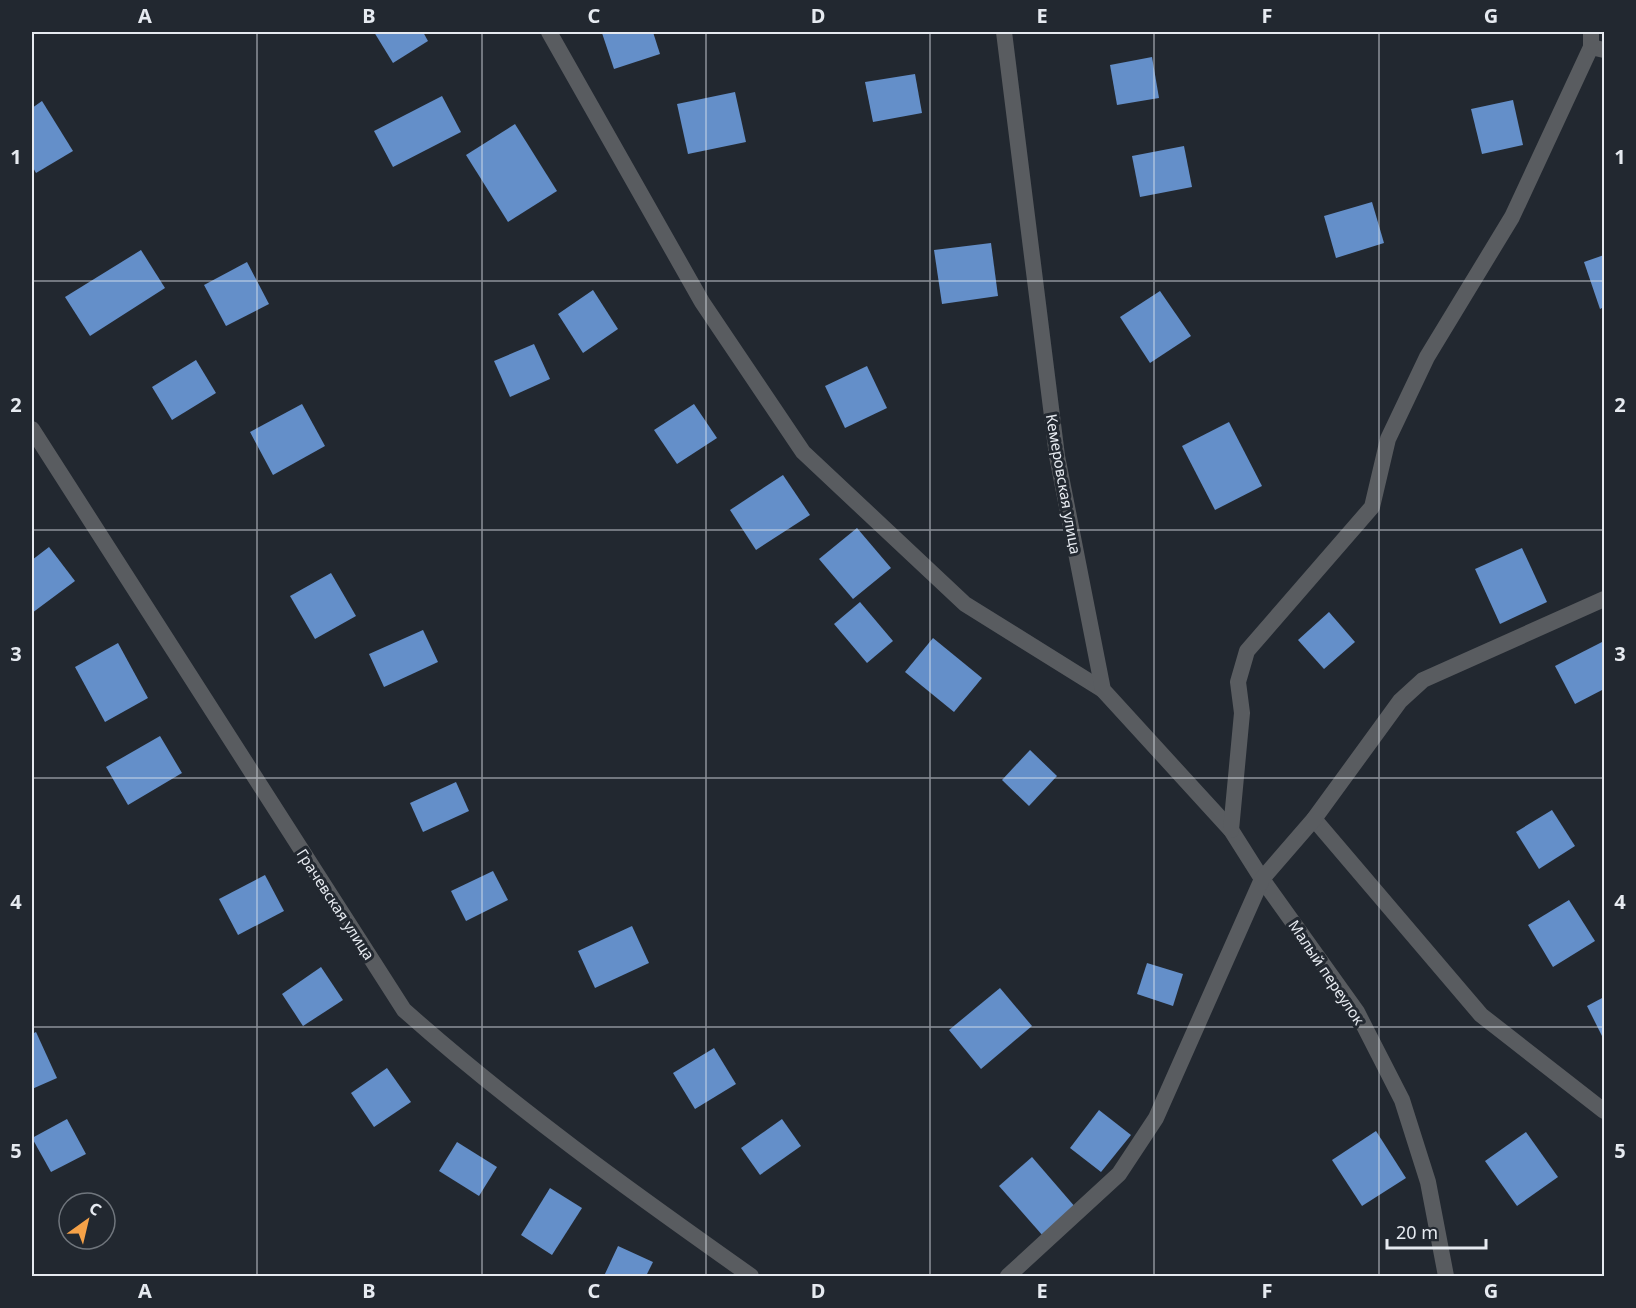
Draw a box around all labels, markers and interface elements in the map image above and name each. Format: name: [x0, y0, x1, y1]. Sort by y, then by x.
text: A: [138, 2, 152, 29]
text: B: [362, 2, 376, 29]
text: C: [588, 2, 601, 29]
text: D: [811, 2, 825, 29]
text: E: [1036, 2, 1048, 29]
text: F: [1262, 2, 1272, 29]
text: G: [1484, 2, 1498, 29]
text: 1: [10, 143, 22, 170]
text: 1: [1614, 143, 1626, 170]
text: 2: [10, 391, 22, 418]
text: 2: [1614, 391, 1626, 418]
street label: Кемеровская улица: [1042, 412, 1086, 556]
text: 3: [10, 640, 22, 667]
text: 3: [1614, 640, 1626, 667]
street label: Грачевская улица: [293, 845, 379, 963]
text: 4: [10, 888, 22, 915]
text: 4: [1614, 888, 1626, 915]
street label: Малый переулок: [1285, 916, 1369, 1028]
text: 5: [10, 1137, 22, 1164]
text: 5: [1614, 1137, 1626, 1164]
north arrow: [57, 1191, 117, 1251]
text: С: [85, 1197, 106, 1221]
scale bar: [1387, 1212, 1486, 1250]
text: 20 m: [1396, 1220, 1438, 1244]
text: A: [138, 1277, 152, 1304]
text: B: [362, 1277, 376, 1304]
text: C: [588, 1277, 601, 1304]
text: D: [811, 1277, 825, 1304]
text: E: [1036, 1277, 1048, 1304]
text: F: [1262, 1277, 1272, 1304]
text: G: [1484, 1277, 1498, 1304]

